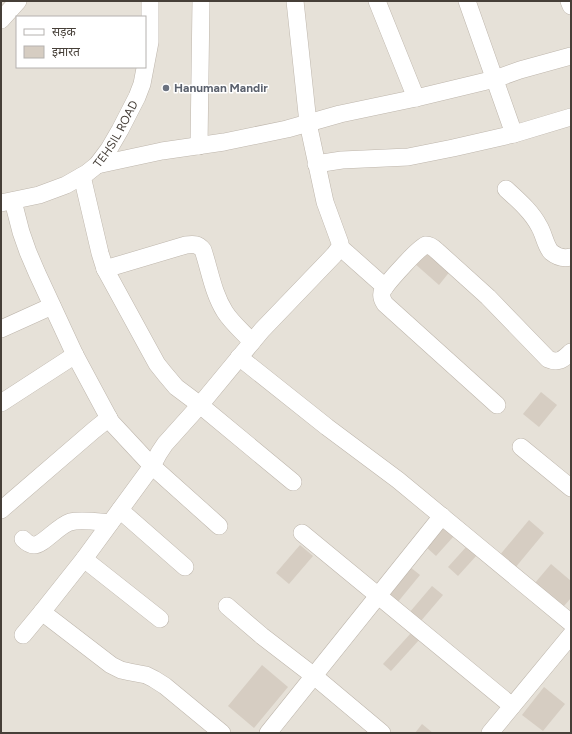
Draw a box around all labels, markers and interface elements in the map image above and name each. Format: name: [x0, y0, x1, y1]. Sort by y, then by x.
legend: [16, 16, 146, 68]
text: सड़क: [52, 25, 77, 39]
text: इमारत: [52, 45, 81, 59]
place label: Hanuman Mandir: [174, 81, 268, 95]
marker: Hanuman Mandir: [161, 83, 171, 93]
street label: TEHSIL ROAD: [90, 98, 141, 170]

